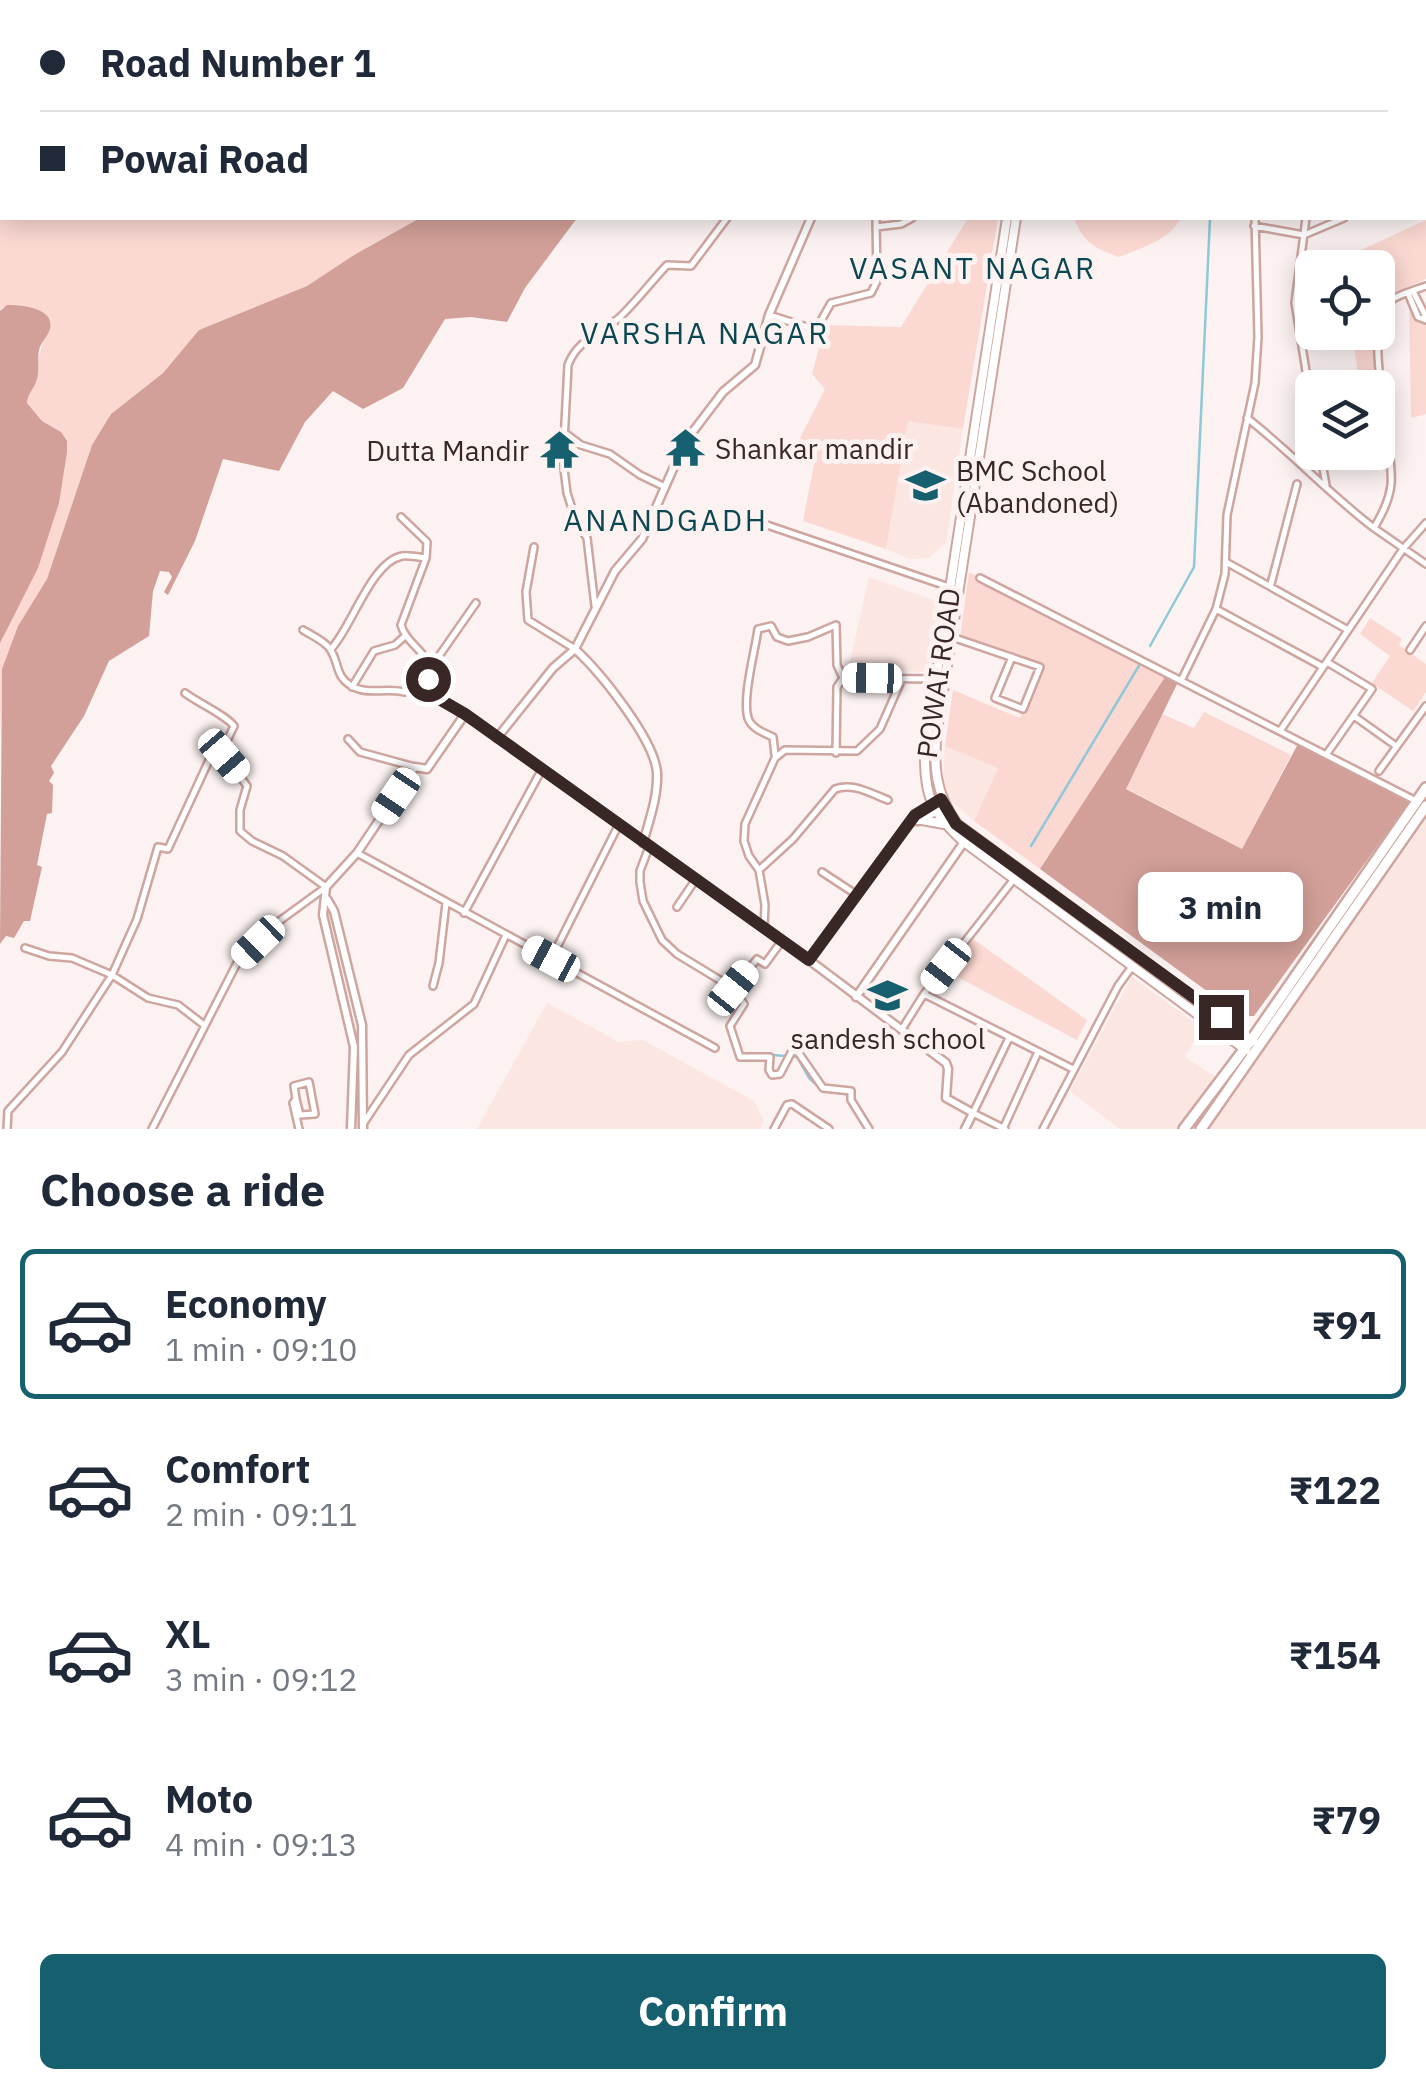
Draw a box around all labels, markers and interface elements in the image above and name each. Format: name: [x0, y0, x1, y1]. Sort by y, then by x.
text: Road Number 1: [100, 38, 376, 87]
text: Powai Road: [100, 134, 309, 183]
district label: VASANT NAGAR: [849, 248, 1097, 287]
map controls: [1295, 250, 1395, 470]
button: locate: [1295, 250, 1395, 350]
district label: VARSHA NAGAR: [580, 313, 830, 352]
button: layers: [1295, 370, 1395, 470]
temple icon: Shankar mandir: [664, 427, 706, 469]
temple icon: Dutta Mandir: [538, 429, 580, 471]
place label: Shankar mandir: [715, 430, 913, 467]
place label: Dutta Mandir: [366, 432, 529, 469]
place label: BMC School (Abandoned): [956, 452, 1119, 521]
school or university icon: BMC School (Abandoned): [905, 465, 947, 507]
district label: ANANDGADH: [564, 500, 768, 539]
street label: POWAI ROAD: [908, 586, 968, 760]
route start: [406, 657, 451, 702]
car: [842, 662, 902, 694]
car: [193, 724, 255, 788]
car: [367, 763, 425, 829]
callout: 3 min: [1138, 872, 1304, 942]
text: 3 min: [1179, 886, 1262, 928]
car: [226, 910, 290, 974]
car: [517, 932, 585, 986]
car: [916, 933, 976, 999]
car: [702, 955, 764, 1021]
school or university icon: sandesh school: [867, 975, 909, 1017]
route end: [1199, 995, 1244, 1040]
place label: sandesh school: [791, 1020, 985, 1057]
text: Choose a ride: [40, 1160, 325, 1218]
icon: car: [45, 1279, 135, 1369]
text: Economy: [165, 1279, 327, 1328]
text: ₹91: [1311, 1300, 1381, 1349]
text: 1 min · 09:10: [165, 1328, 358, 1370]
icon: car: [45, 1444, 135, 1534]
text: Comfort: [165, 1444, 310, 1493]
text: ₹122: [1289, 1465, 1381, 1514]
text: 2 min · 09:11: [165, 1493, 358, 1535]
icon: car: [45, 1609, 135, 1699]
text: XL: [165, 1609, 211, 1658]
text: ₹154: [1289, 1630, 1381, 1679]
text: 3 min · 09:12: [165, 1658, 358, 1700]
icon: car: [45, 1774, 135, 1864]
text: Moto: [165, 1774, 253, 1823]
text: ₹79: [1311, 1795, 1381, 1844]
text: 4 min · 09:13: [165, 1823, 358, 1865]
button: Confirm: [40, 1954, 1386, 2069]

